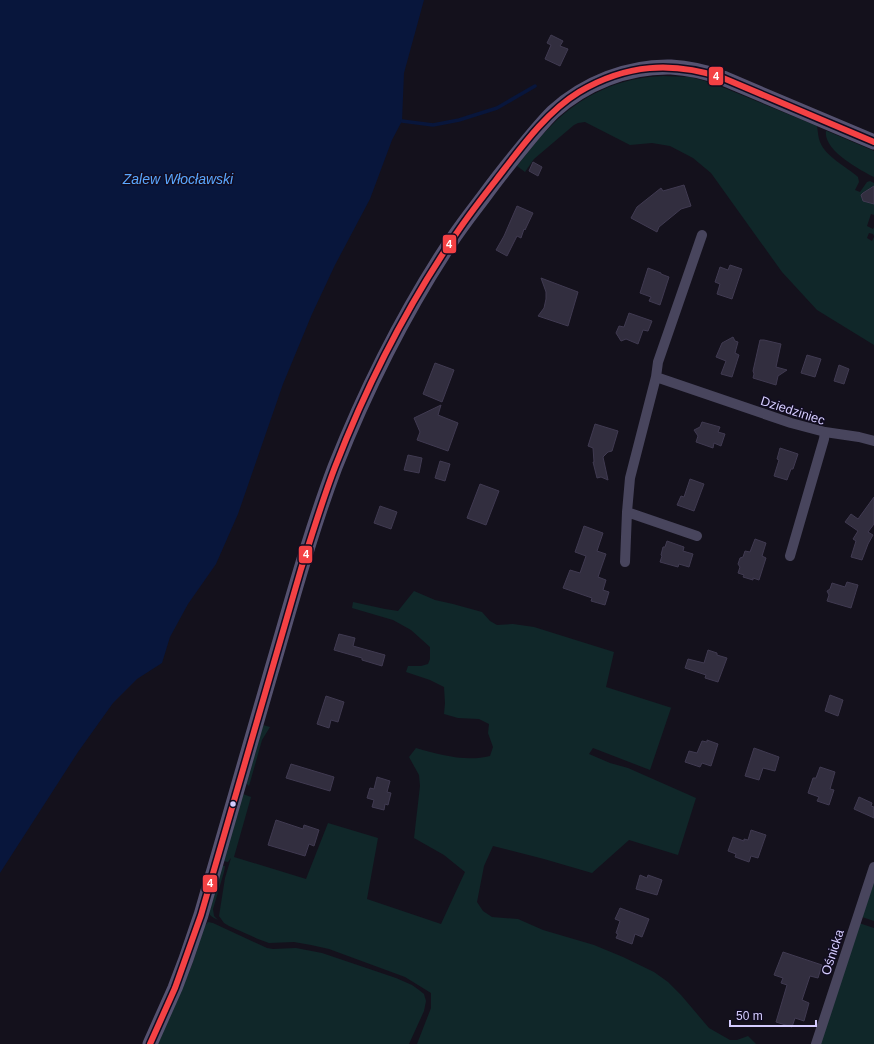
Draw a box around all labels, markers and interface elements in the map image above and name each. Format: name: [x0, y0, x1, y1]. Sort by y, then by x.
line badge: 4: [708, 66, 724, 86]
text: 4: [713, 70, 720, 82]
water label: Zalew Włocławski: [122, 171, 234, 187]
line badge: 4: [442, 234, 457, 254]
text: 4: [446, 238, 453, 250]
street label: Dziedziniec: [759, 393, 827, 428]
line badge: 4: [298, 545, 313, 564]
text: 4: [303, 548, 310, 560]
unlabelled marker: [228, 799, 238, 809]
line badge: 4: [202, 874, 218, 893]
text: 4: [207, 877, 214, 889]
street label: Ośnicka: [818, 927, 847, 977]
scale bar: [730, 1002, 816, 1028]
text: 50 m: [736, 1009, 763, 1023]

